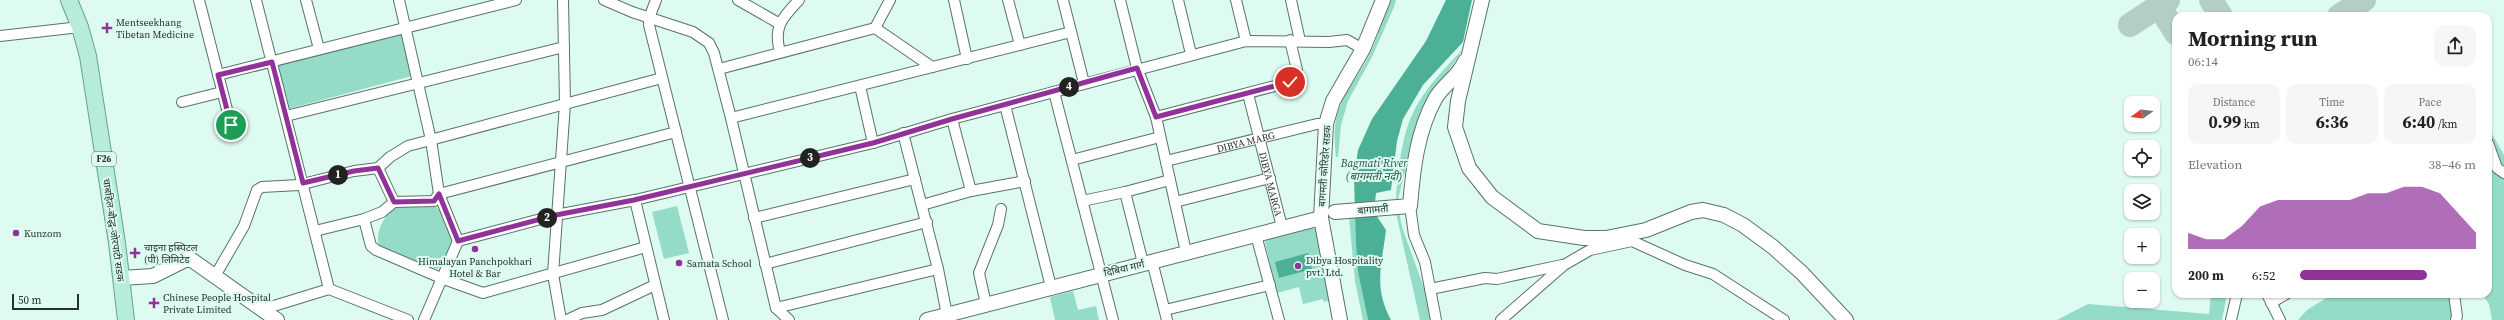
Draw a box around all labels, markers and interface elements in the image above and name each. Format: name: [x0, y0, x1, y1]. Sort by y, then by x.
place label: Mentseekhang Tibetan Medicine: [116, 16, 194, 41]
marker: Mentseekhang Tibetan Medicine: [101, 22, 113, 34]
text: Morning run: [2188, 23, 2318, 53]
button: share: [2434, 25, 2476, 67]
text: 06:14: [2188, 53, 2218, 70]
pin: [1273, 65, 1307, 99]
icon: check: [1279, 71, 1301, 93]
pin: 4: [1059, 77, 1079, 97]
text: 4: [1066, 79, 1072, 94]
text: Distance: [2213, 95, 2255, 110]
text: Time: [2319, 95, 2345, 110]
text: Pace: [2418, 95, 2442, 110]
north arrow: [2124, 96, 2160, 132]
map controls: [2124, 96, 2160, 308]
pin: [214, 108, 248, 142]
text: 0.99: [2208, 110, 2241, 134]
text: 6:36: [2316, 110, 2348, 134]
text: 6:40: [2403, 110, 2435, 134]
icon: arrive: [220, 114, 242, 136]
text: km: [2241, 117, 2260, 132]
text: /km: [2435, 117, 2457, 132]
street label: बागमती कोरिडोर सडक: [1315, 125, 1334, 207]
street label: DIBYA MARG: [1215, 129, 1276, 155]
button: locate: [2124, 140, 2160, 176]
pin: 3: [800, 148, 820, 168]
text: 3: [807, 150, 813, 165]
street label: DIBYA MARGA: [1256, 151, 1285, 218]
road number: F26: [92, 152, 116, 166]
water label: Bagmati River (बागमती नदी): [1340, 156, 1408, 184]
text: Elevation: [2188, 156, 2242, 173]
text: 38–46 m: [2429, 156, 2476, 173]
pin: 1: [328, 165, 348, 185]
text: 1: [335, 167, 341, 182]
street label: चाबहिल-बौद्ध-जोरपाटी सडक: [100, 178, 127, 283]
button: layers: [2124, 184, 2160, 220]
street label: बागामती: [1357, 202, 1389, 217]
pin: 2: [537, 208, 557, 228]
text: 2: [544, 210, 550, 225]
place label: Kunzom: [24, 227, 61, 240]
marker: Kunzom: [11, 228, 21, 238]
button: +: [2124, 228, 2160, 264]
place label: चाइना हस्पिटल (पी) लिमिटेड: [144, 241, 198, 266]
marker: Himalayan Panchpokhari Hotel & Bar: [470, 244, 480, 254]
marker: चाइना हस्पिटल (पी) लिमिटेड: [129, 247, 141, 259]
place label: Dibya Hospitality pvt. Ltd.: [1306, 254, 1384, 279]
place label: Himalayan Panchpokhari Hotel & Bar: [418, 255, 532, 280]
place label: Samata School: [687, 257, 752, 270]
street label: दिबिया मार्ग: [1103, 257, 1147, 279]
marker: Samata School: [674, 258, 684, 268]
marker: Dibya Hospitality pvt. Ltd.: [1293, 261, 1303, 271]
text: 200 m: [2188, 267, 2224, 284]
text: 6:52: [2252, 267, 2275, 284]
button: −: [2124, 272, 2160, 308]
place label: Chinese People Hospital Private Limited: [163, 291, 271, 316]
scale bar: [12, 292, 79, 311]
text: 50 m: [18, 293, 41, 308]
marker: Chinese People Hospital Private Limited: [148, 297, 160, 309]

